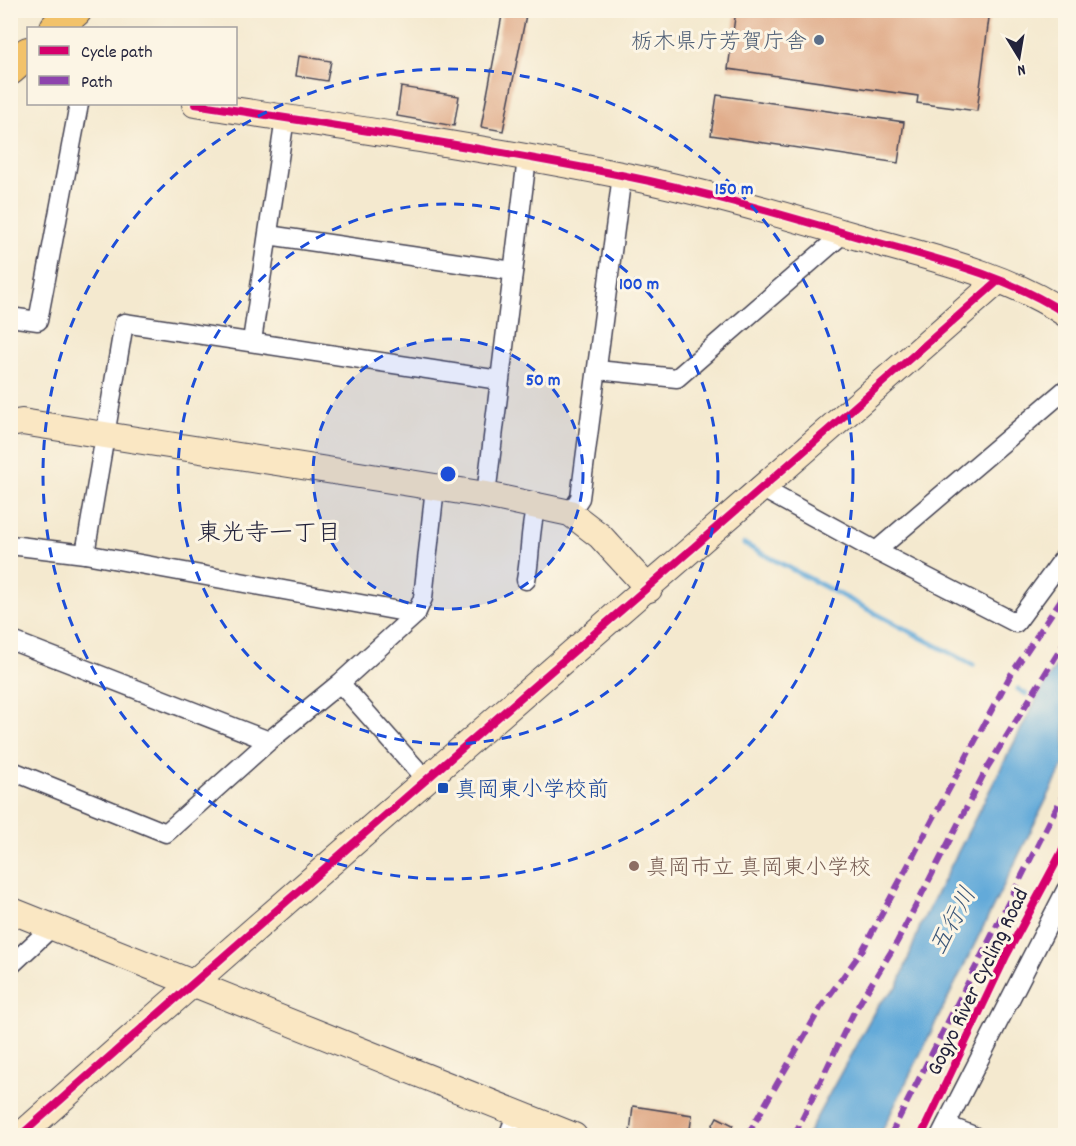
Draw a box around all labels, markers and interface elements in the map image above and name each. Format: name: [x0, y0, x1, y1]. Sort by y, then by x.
legend: [27, 27, 237, 105]
north arrow: [989, 27, 1049, 87]
place label: 栃木県庁芳賀庁舎: [631, 28, 807, 59]
marker: 栃木県庁芳賀庁舎: [812, 33, 826, 47]
text: Cycle path: [81, 41, 152, 66]
text: N: [1015, 57, 1027, 81]
text: Path: [81, 71, 113, 96]
text: 150 m: [715, 178, 753, 203]
text: 100 m: [619, 273, 659, 298]
text: 50 m: [526, 369, 560, 394]
centre of rings: [438, 464, 458, 484]
district label: 東光寺一丁目: [197, 518, 341, 552]
place label: 真岡東小学校前: [455, 776, 609, 807]
marker: 真岡東小学校前: [436, 781, 450, 795]
place label: 真岡市立 真岡東小学校: [646, 854, 871, 885]
marker: 真岡市立 真岡東小学校: [627, 859, 641, 873]
water label: 五行川: [923, 882, 987, 961]
street label: Gogyo River Cycling Road: [920, 884, 1038, 1081]

